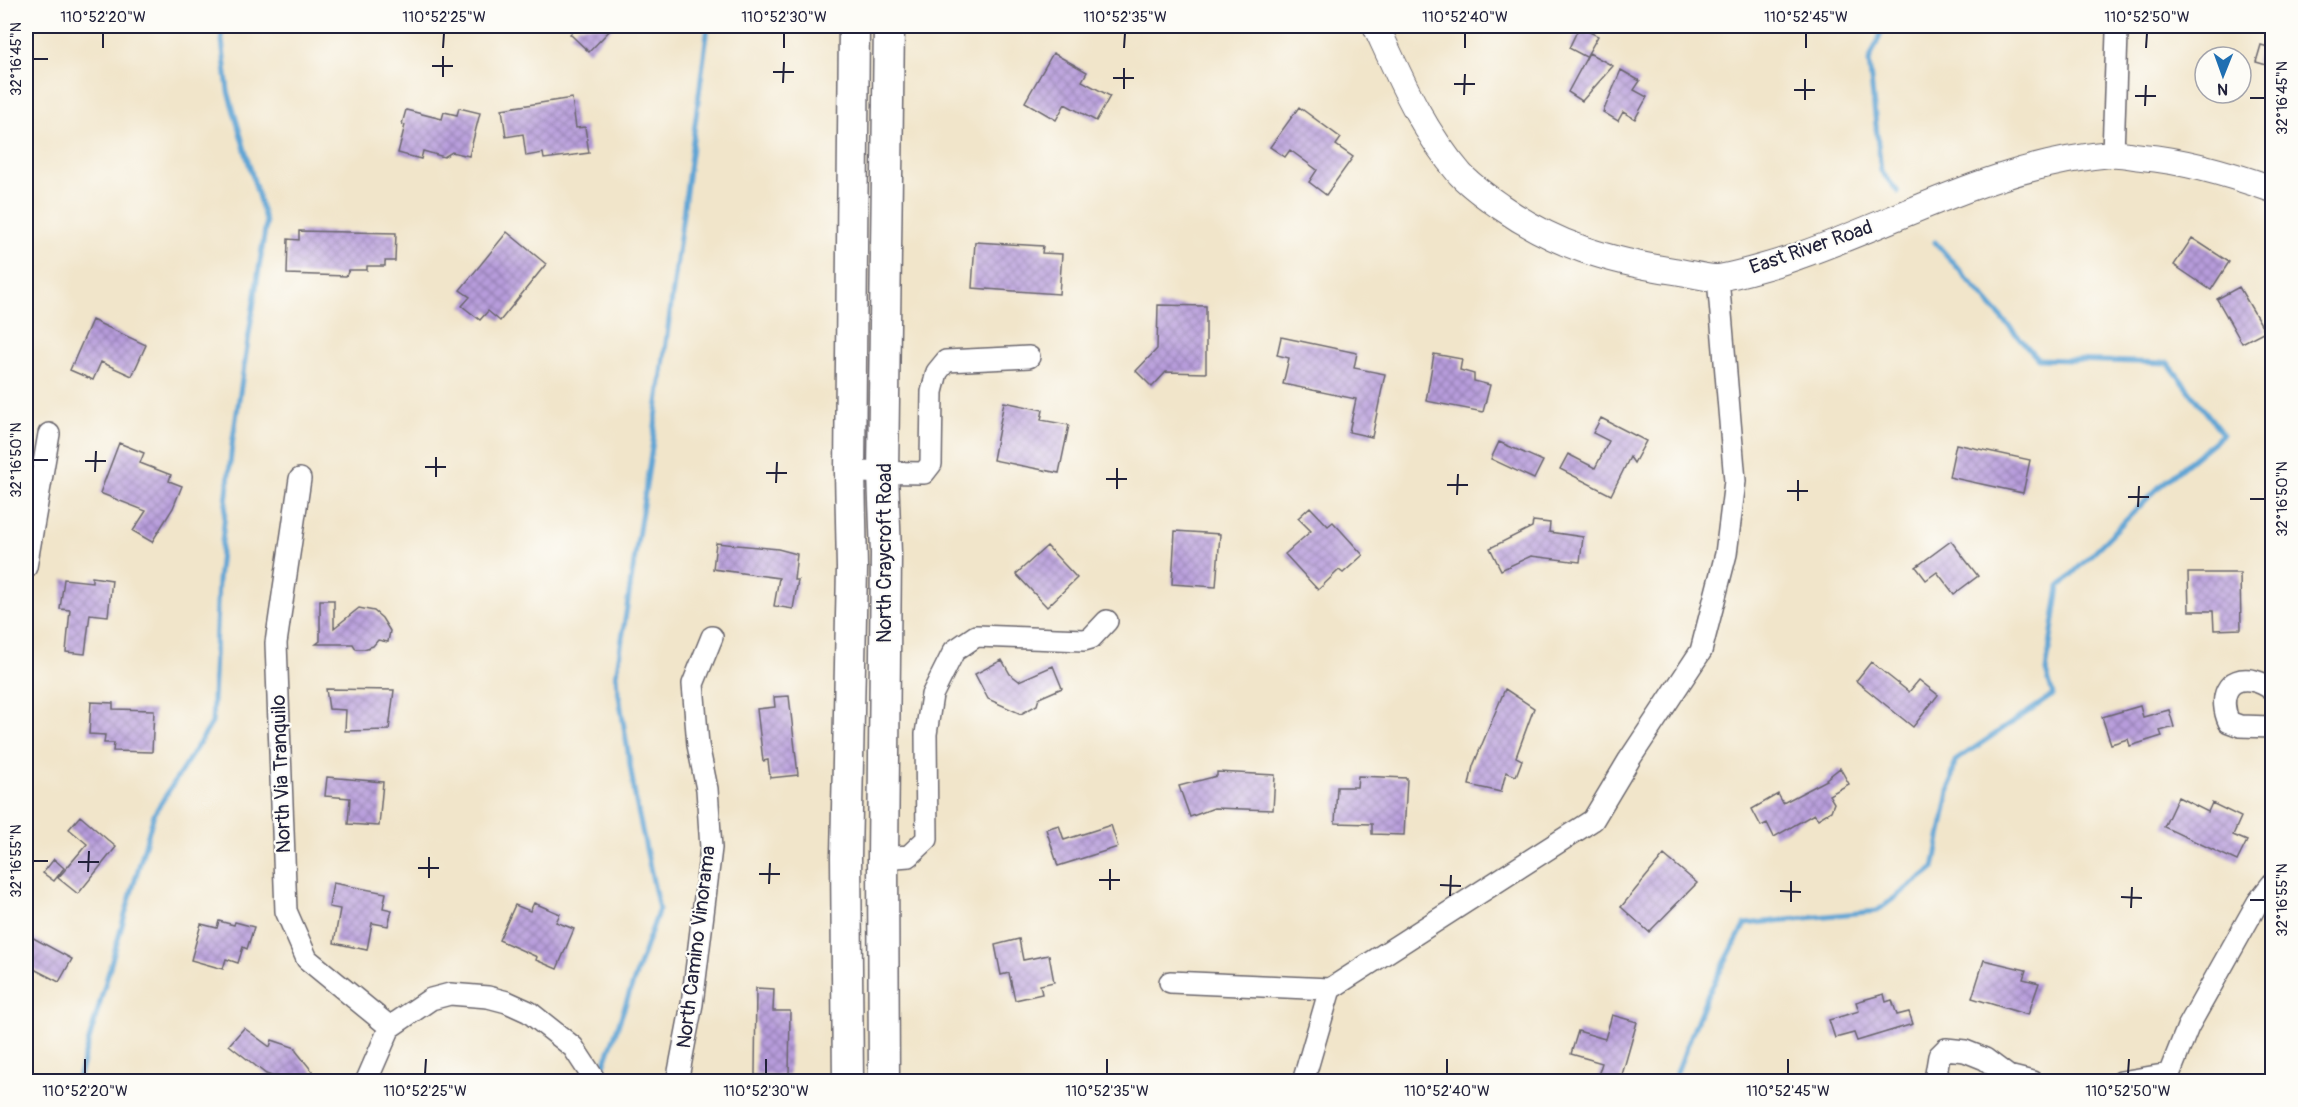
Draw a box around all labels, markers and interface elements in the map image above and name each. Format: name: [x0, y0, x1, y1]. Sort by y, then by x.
text: 110°52'20"W: [60, 8, 146, 27]
text: 110°52'25"W: [402, 8, 486, 27]
text: 110°52'30"W: [741, 8, 827, 27]
text: 110°52'35"W: [1083, 8, 1167, 27]
text: 110°52'40"W: [1422, 8, 1508, 27]
text: 110°52'45"W: [1764, 8, 1848, 27]
text: 110°52'50"W: [2104, 8, 2190, 27]
text: 32°16'45"N: [7, 22, 26, 96]
north arrow: [2193, 45, 2253, 105]
text: 32°16'45"N: [2273, 61, 2292, 135]
text: N: [2217, 79, 2228, 99]
street label: East River Road: [1746, 214, 1876, 280]
text: 32°16'50"N: [7, 422, 26, 498]
text: 32°16'50"N: [2273, 461, 2292, 537]
street label: North Craycroft Road: [872, 463, 897, 643]
street label: North Via Tranquilo: [266, 694, 296, 854]
text: 32°16'55"N: [7, 824, 26, 898]
street label: North Camino Vinorama: [671, 844, 721, 1050]
text: 32°16'55"N: [2273, 863, 2292, 937]
text: 110°52'20"W: [42, 1082, 128, 1101]
text: 110°52'25"W: [383, 1082, 467, 1101]
text: 110°52'30"W: [723, 1082, 809, 1101]
text: 110°52'35"W: [1065, 1082, 1149, 1101]
text: 110°52'40"W: [1404, 1082, 1490, 1101]
text: 110°52'45"W: [1746, 1082, 1830, 1101]
text: 110°52'50"W: [2085, 1082, 2171, 1101]

